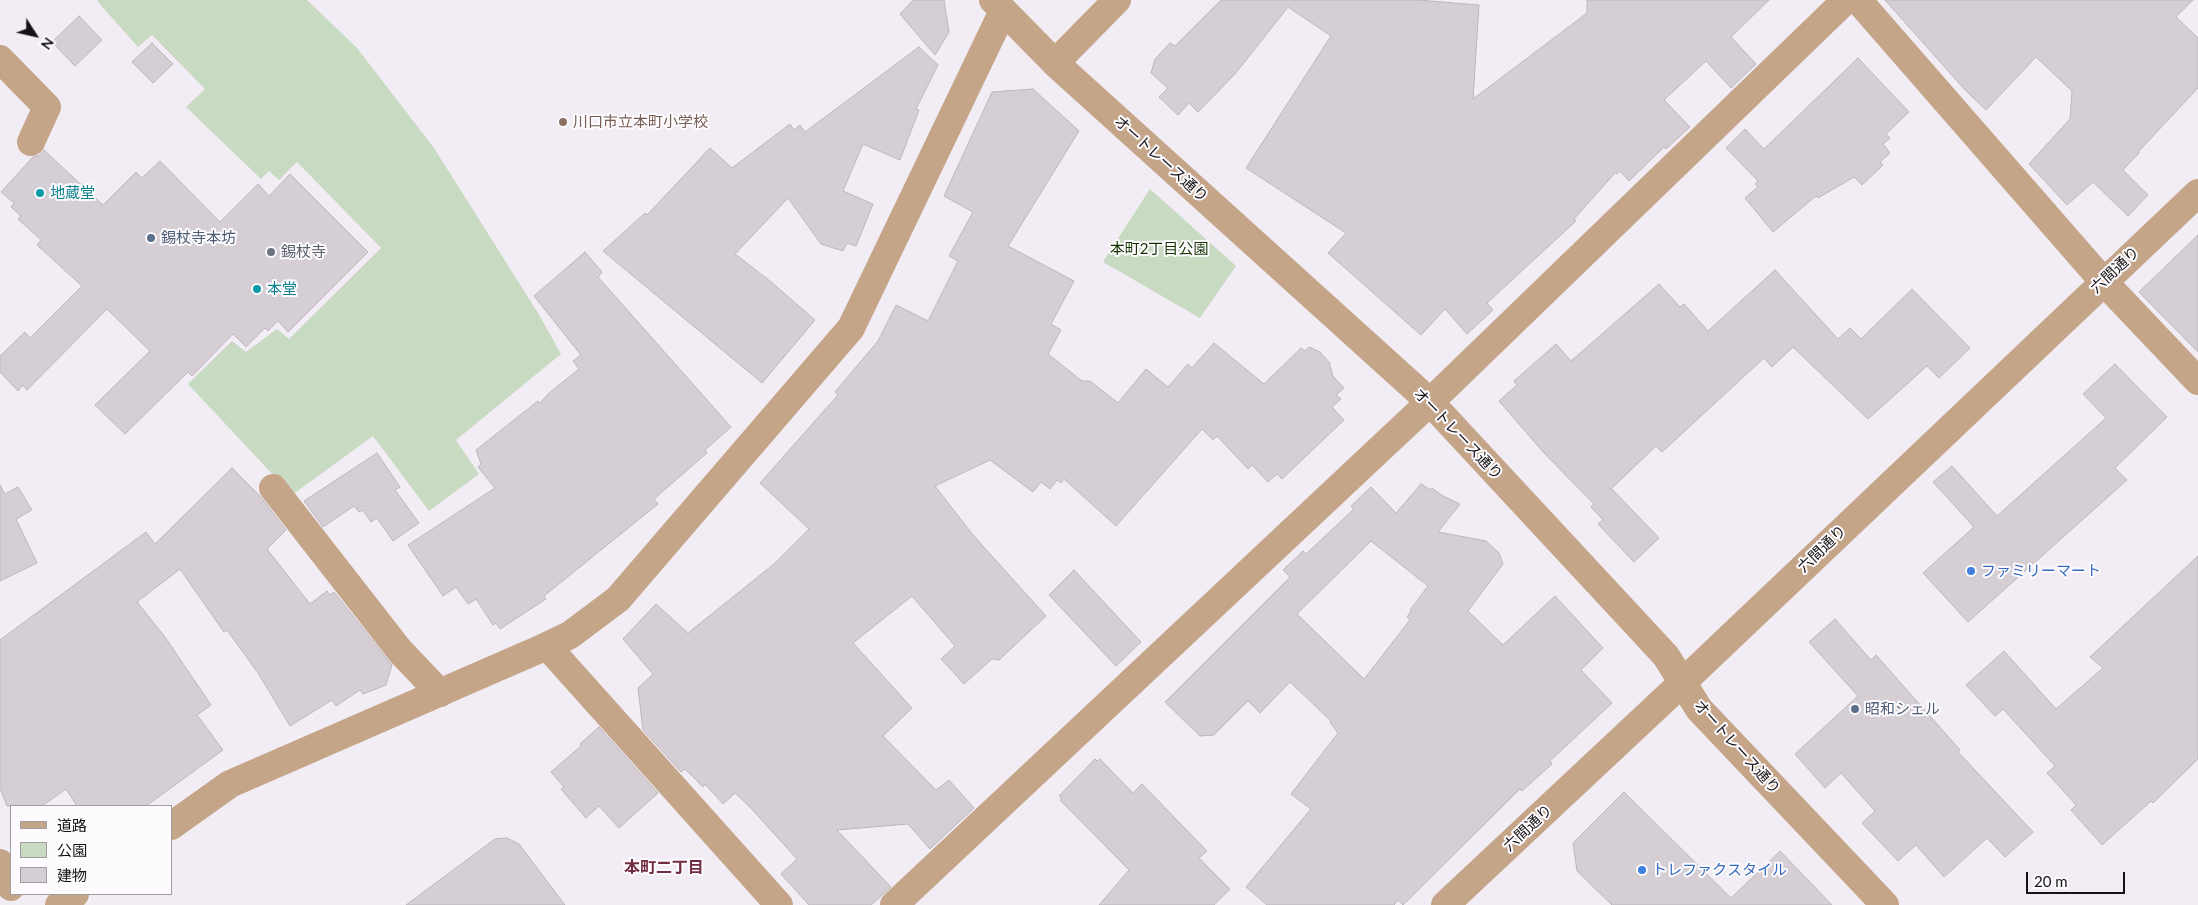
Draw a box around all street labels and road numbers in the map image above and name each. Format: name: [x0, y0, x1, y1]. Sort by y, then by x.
street label: オートレース通り: [1110, 112, 1212, 206]
street label: 六間通り: [2087, 243, 2143, 297]
street label: オートレース通り: [1410, 385, 1506, 483]
street label: 六間通り: [1794, 522, 1850, 576]
street label: オートレース通り: [1690, 696, 1784, 798]
street label: 六間通り: [1500, 801, 1556, 855]

